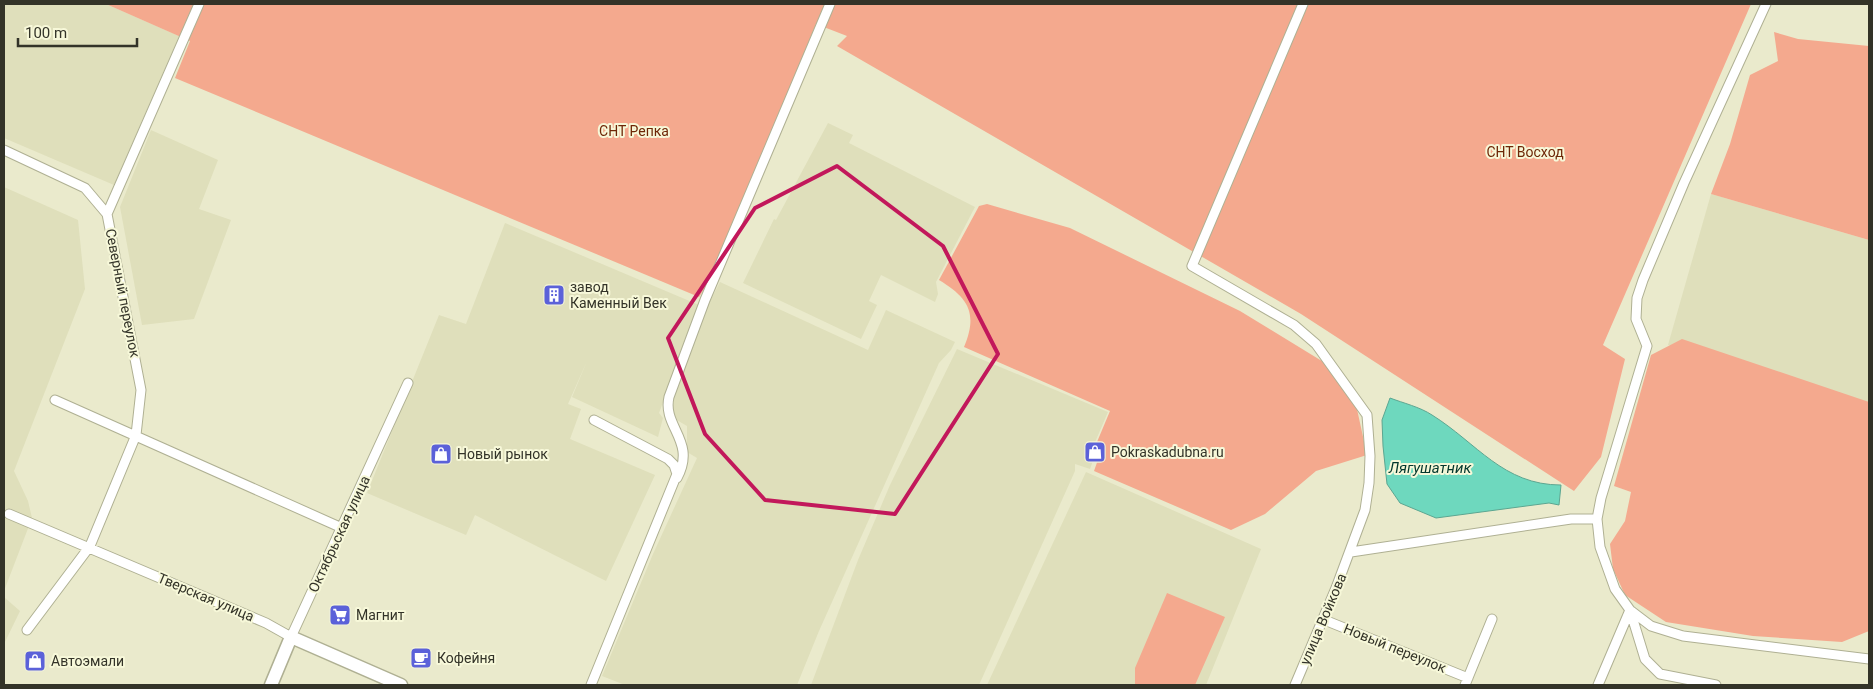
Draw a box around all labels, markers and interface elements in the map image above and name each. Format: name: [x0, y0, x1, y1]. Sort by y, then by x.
scale bar: [18, 15, 136, 47]
text: 100 m: [25, 24, 67, 42]
park label: СНТ Репка: [599, 123, 669, 139]
park label: СНТ Восход: [1486, 144, 1564, 160]
street label: Северный переулок: [103, 227, 143, 359]
place label: завод Каменный Век: [570, 279, 667, 311]
building icon: завод Каменный Век: [542, 283, 566, 307]
shop icon: Pokraskadubna.ru: [1083, 440, 1107, 464]
shop icon: Новый рынок: [429, 442, 453, 466]
place label: Pokraskadubna.ru: [1111, 444, 1224, 460]
place label: Новый рынок: [457, 446, 548, 462]
water label: Лягушатник: [1388, 459, 1472, 477]
street label: Октябрьская улица: [305, 473, 373, 595]
street label: Тверская улица: [155, 569, 257, 625]
street label: улица Войкова: [1297, 571, 1349, 667]
supermarket icon: Магнит: [328, 603, 352, 627]
place label: Магнит: [356, 607, 405, 623]
street label: Новый переулок: [1341, 620, 1449, 676]
cafe icon: Кофейня: [409, 646, 433, 670]
shop icon: Автоэмали: [23, 649, 47, 673]
place label: Кофейня: [437, 650, 495, 666]
place label: Автоэмали: [51, 653, 124, 669]

